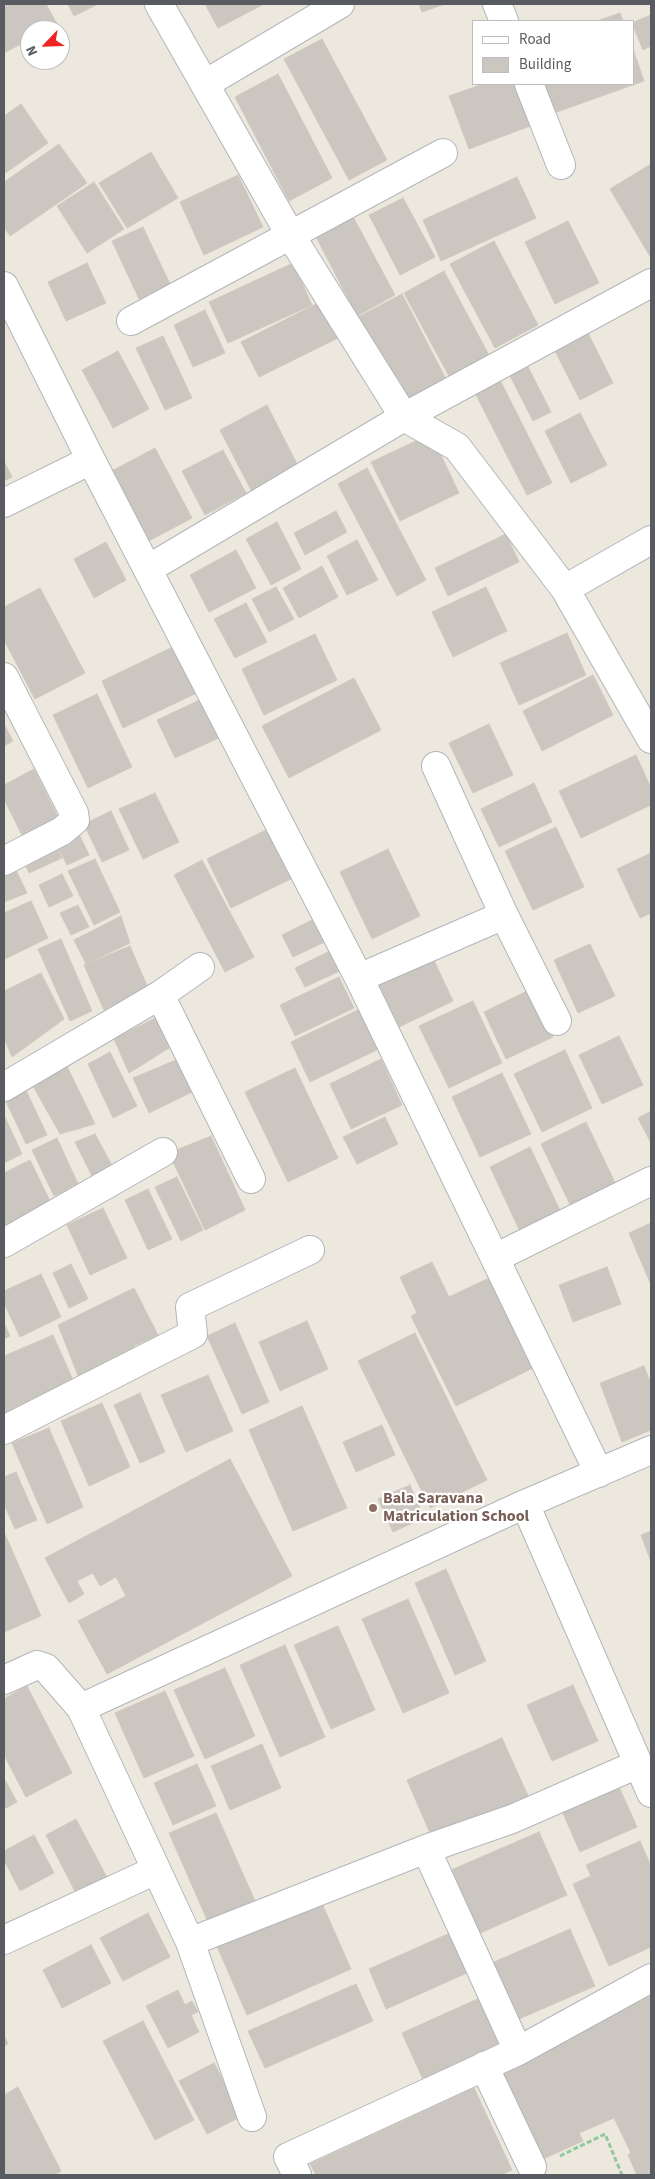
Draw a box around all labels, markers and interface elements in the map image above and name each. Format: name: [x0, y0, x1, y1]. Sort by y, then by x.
north arrow: [20, 20, 70, 70]
legend: [472, 20, 635, 85]
text: Road: [519, 29, 551, 50]
text: N: [21, 42, 43, 59]
text: Building: [519, 54, 571, 75]
place label: Bala Saravana Matriculation School: [383, 1489, 529, 1527]
marker: Bala Saravana Matriculation School: [367, 1502, 379, 1514]

